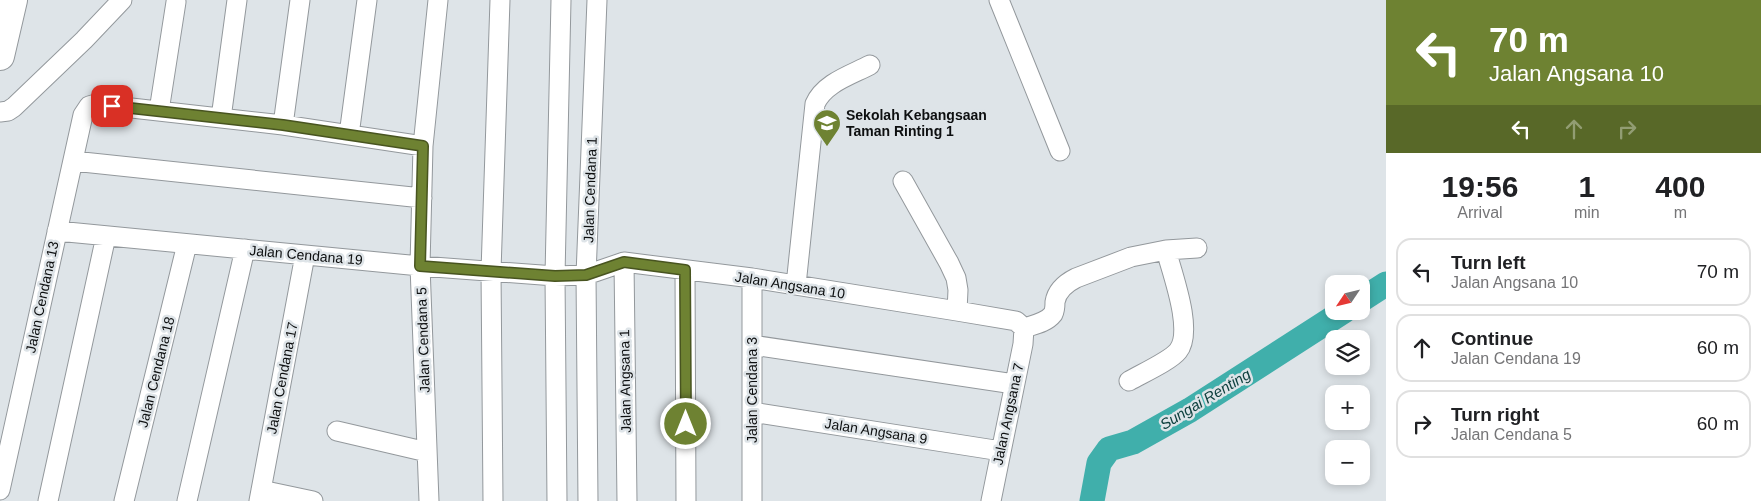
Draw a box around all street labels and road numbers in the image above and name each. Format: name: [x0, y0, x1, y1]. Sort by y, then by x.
street label: Jalan Cendana 1: [580, 137, 600, 243]
street label: Jalan Cendana 13: [22, 240, 62, 354]
street label: Jalan Cendana 19: [249, 242, 364, 268]
street label: Jalan Angsana 10: [734, 268, 846, 302]
street label: Jalan Cendana 5: [413, 287, 433, 393]
street label: Jalan Cendana 18: [134, 315, 178, 429]
street label: Jalan Cendana 17: [263, 320, 301, 435]
street label: Jalan Angsana 1: [616, 329, 634, 433]
street label: Jalan Cendana 3: [744, 337, 760, 443]
street label: Jalan Angsana 7: [989, 361, 1027, 466]
street label: Jalan Angsana 9: [824, 415, 929, 447]

